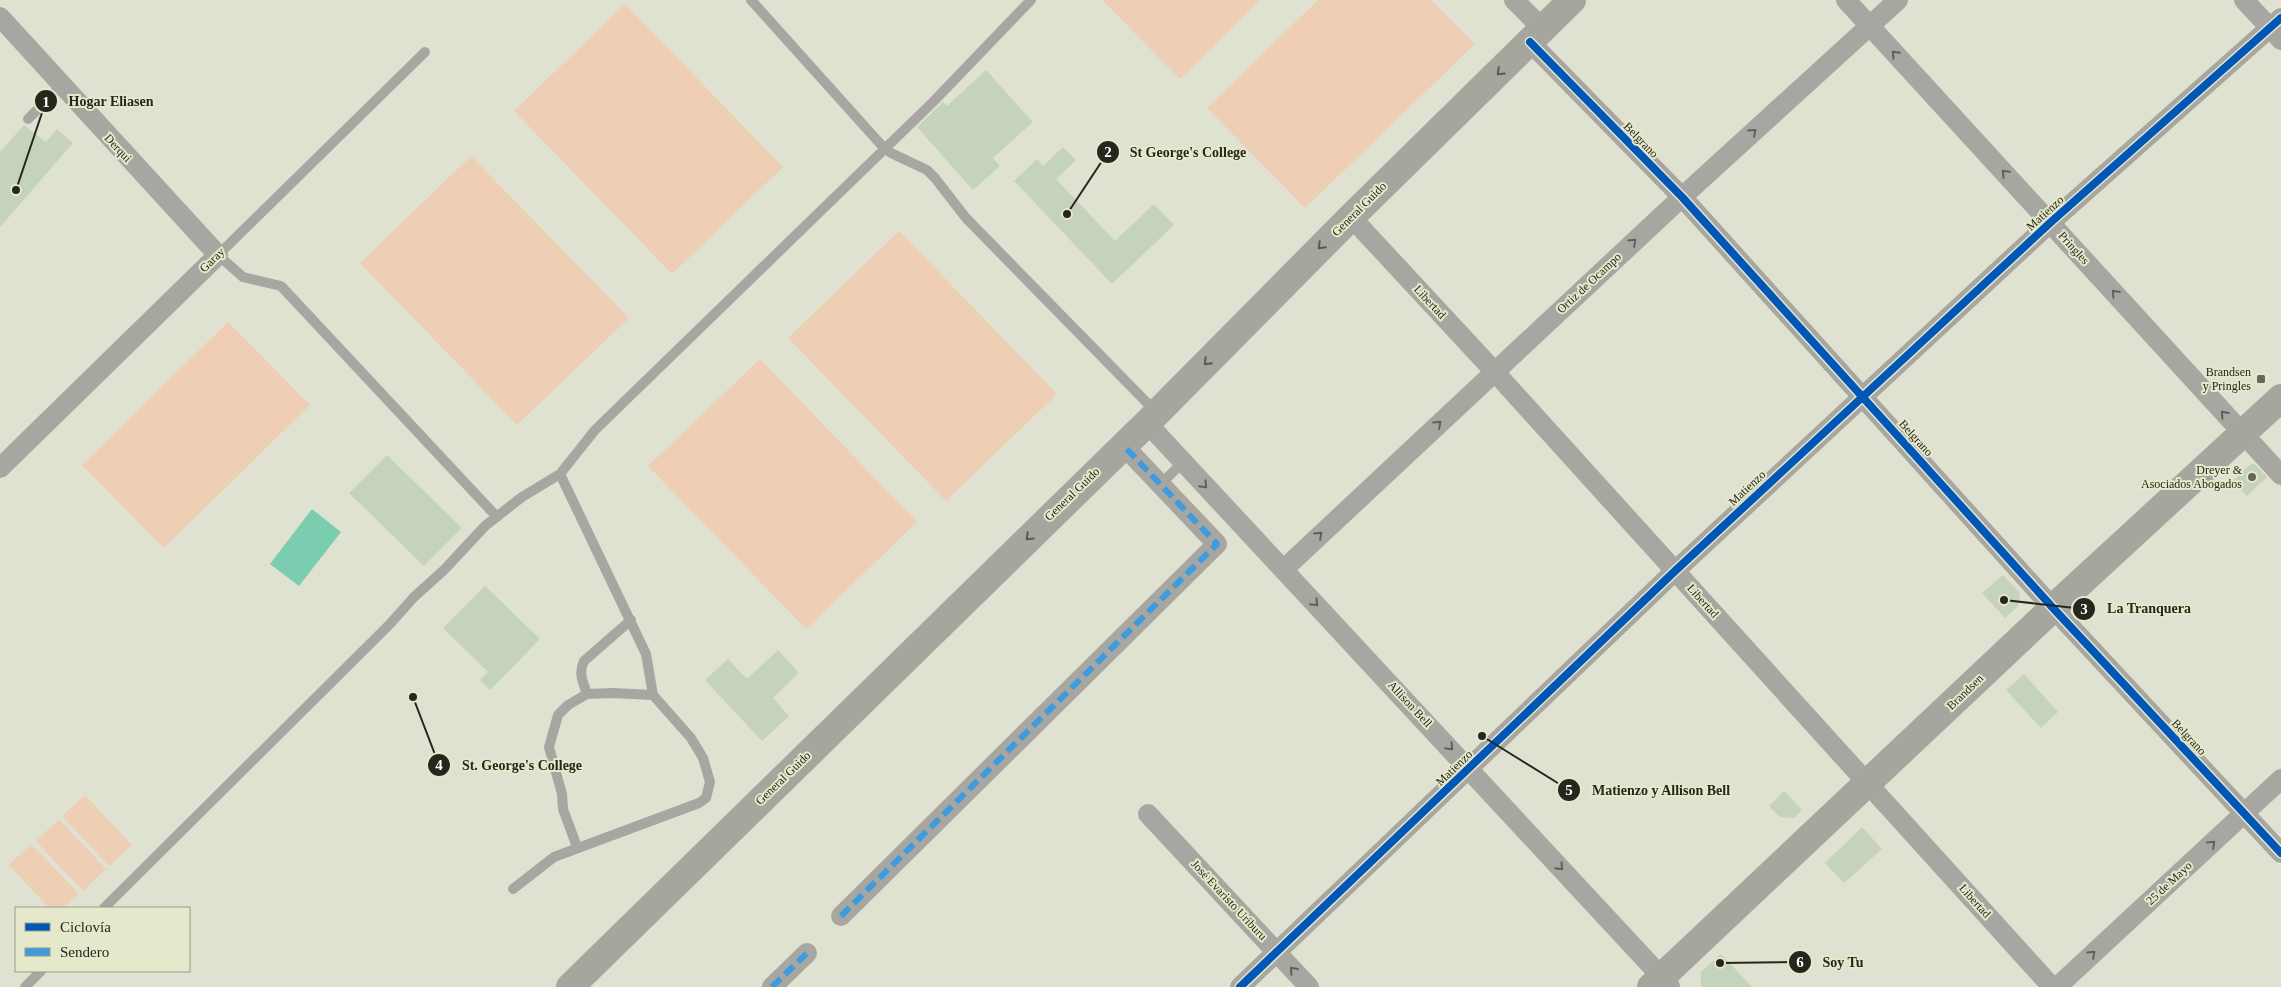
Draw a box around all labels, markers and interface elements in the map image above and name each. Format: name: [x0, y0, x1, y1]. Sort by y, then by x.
one-way arrow: [1892, 50, 1901, 59]
one-way arrow: [1497, 66, 1506, 75]
callout: Hogar Eliasen: [33, 87, 163, 116]
text: 1: [42, 94, 50, 110]
text: Hogar Eliasen: [69, 94, 154, 109]
street label: Belgrano: [1621, 119, 1661, 161]
one-way arrow: [1748, 129, 1757, 138]
street label: Derqui: [102, 131, 135, 165]
callout: St George's College: [1095, 137, 1257, 166]
text: 2: [1104, 144, 1112, 160]
text: St George's College: [1130, 145, 1246, 160]
one-way arrow: [2002, 170, 2011, 179]
street label: General Guido: [1329, 179, 1389, 239]
street label: Matienzo: [2023, 193, 2067, 233]
street label: Pringles: [2056, 229, 2093, 268]
one-way arrow: [1628, 239, 1637, 248]
one-way arrow: [1318, 241, 1327, 250]
street label: Garay: [197, 245, 227, 275]
street label: Ortiz de Ocampo: [1554, 250, 1624, 316]
street label: Libertad: [1411, 282, 1449, 322]
one-way arrow: [2112, 290, 2121, 299]
one-way arrow: [1204, 356, 1213, 365]
place label: Brandsen y Pringles: [2203, 365, 2251, 393]
marker: Brandsen y Pringles: [2255, 373, 2267, 385]
one-way arrow: [2221, 410, 2230, 419]
street label: Belgrano: [1896, 417, 1936, 459]
one-way arrow: [1432, 421, 1441, 430]
place label: Dreyer & Asociados Abogados: [2141, 463, 2243, 491]
street label: General Guido: [1042, 464, 1102, 524]
street label: Matienzo: [1726, 467, 1768, 509]
marker: Dreyer & Asociados Abogados: [2246, 471, 2258, 483]
one-way arrow: [1198, 479, 1207, 488]
one-way arrow: [1025, 531, 1034, 540]
one-way arrow: [1314, 532, 1323, 541]
street label: Libertad: [1684, 581, 1722, 621]
callout: La Tranquera: [2072, 594, 2201, 623]
one-way arrow: [1309, 597, 1318, 606]
text: 3: [2080, 601, 2088, 617]
text: La Tranquera: [2107, 601, 2191, 616]
street label: Brandsen: [1944, 671, 1986, 713]
street label: Allison Bell: [1385, 678, 1435, 731]
street label: Belgrano: [2169, 716, 2209, 758]
one-way arrow: [1444, 742, 1453, 751]
street label: Matienzo: [1433, 747, 1475, 789]
street label: General Guido: [753, 748, 813, 808]
callout: St. George's College: [427, 751, 592, 780]
text: 4: [435, 757, 443, 773]
text: St. George's College: [462, 758, 582, 773]
callout: Matienzo y Allison Bell: [1556, 776, 1740, 805]
text: 5: [1565, 782, 1573, 798]
text: Matienzo y Allison Bell: [1592, 783, 1730, 798]
one-way arrow: [2206, 841, 2215, 850]
street label: José Evaristo Uriburu: [1188, 857, 1270, 943]
street label: 25 de Mayo: [2143, 858, 2195, 908]
one-way arrow: [1554, 861, 1563, 870]
street label: Libertad: [1956, 881, 1994, 921]
legend: [15, 907, 190, 972]
text: Ciclovía: [60, 919, 111, 935]
text: Sendero: [60, 944, 109, 960]
callout: Soy Tu: [1788, 948, 1874, 977]
one-way arrow: [2087, 951, 2096, 960]
text: 6: [1796, 954, 1804, 970]
text: Soy Tu: [1823, 955, 1864, 970]
one-way arrow: [1290, 966, 1299, 975]

